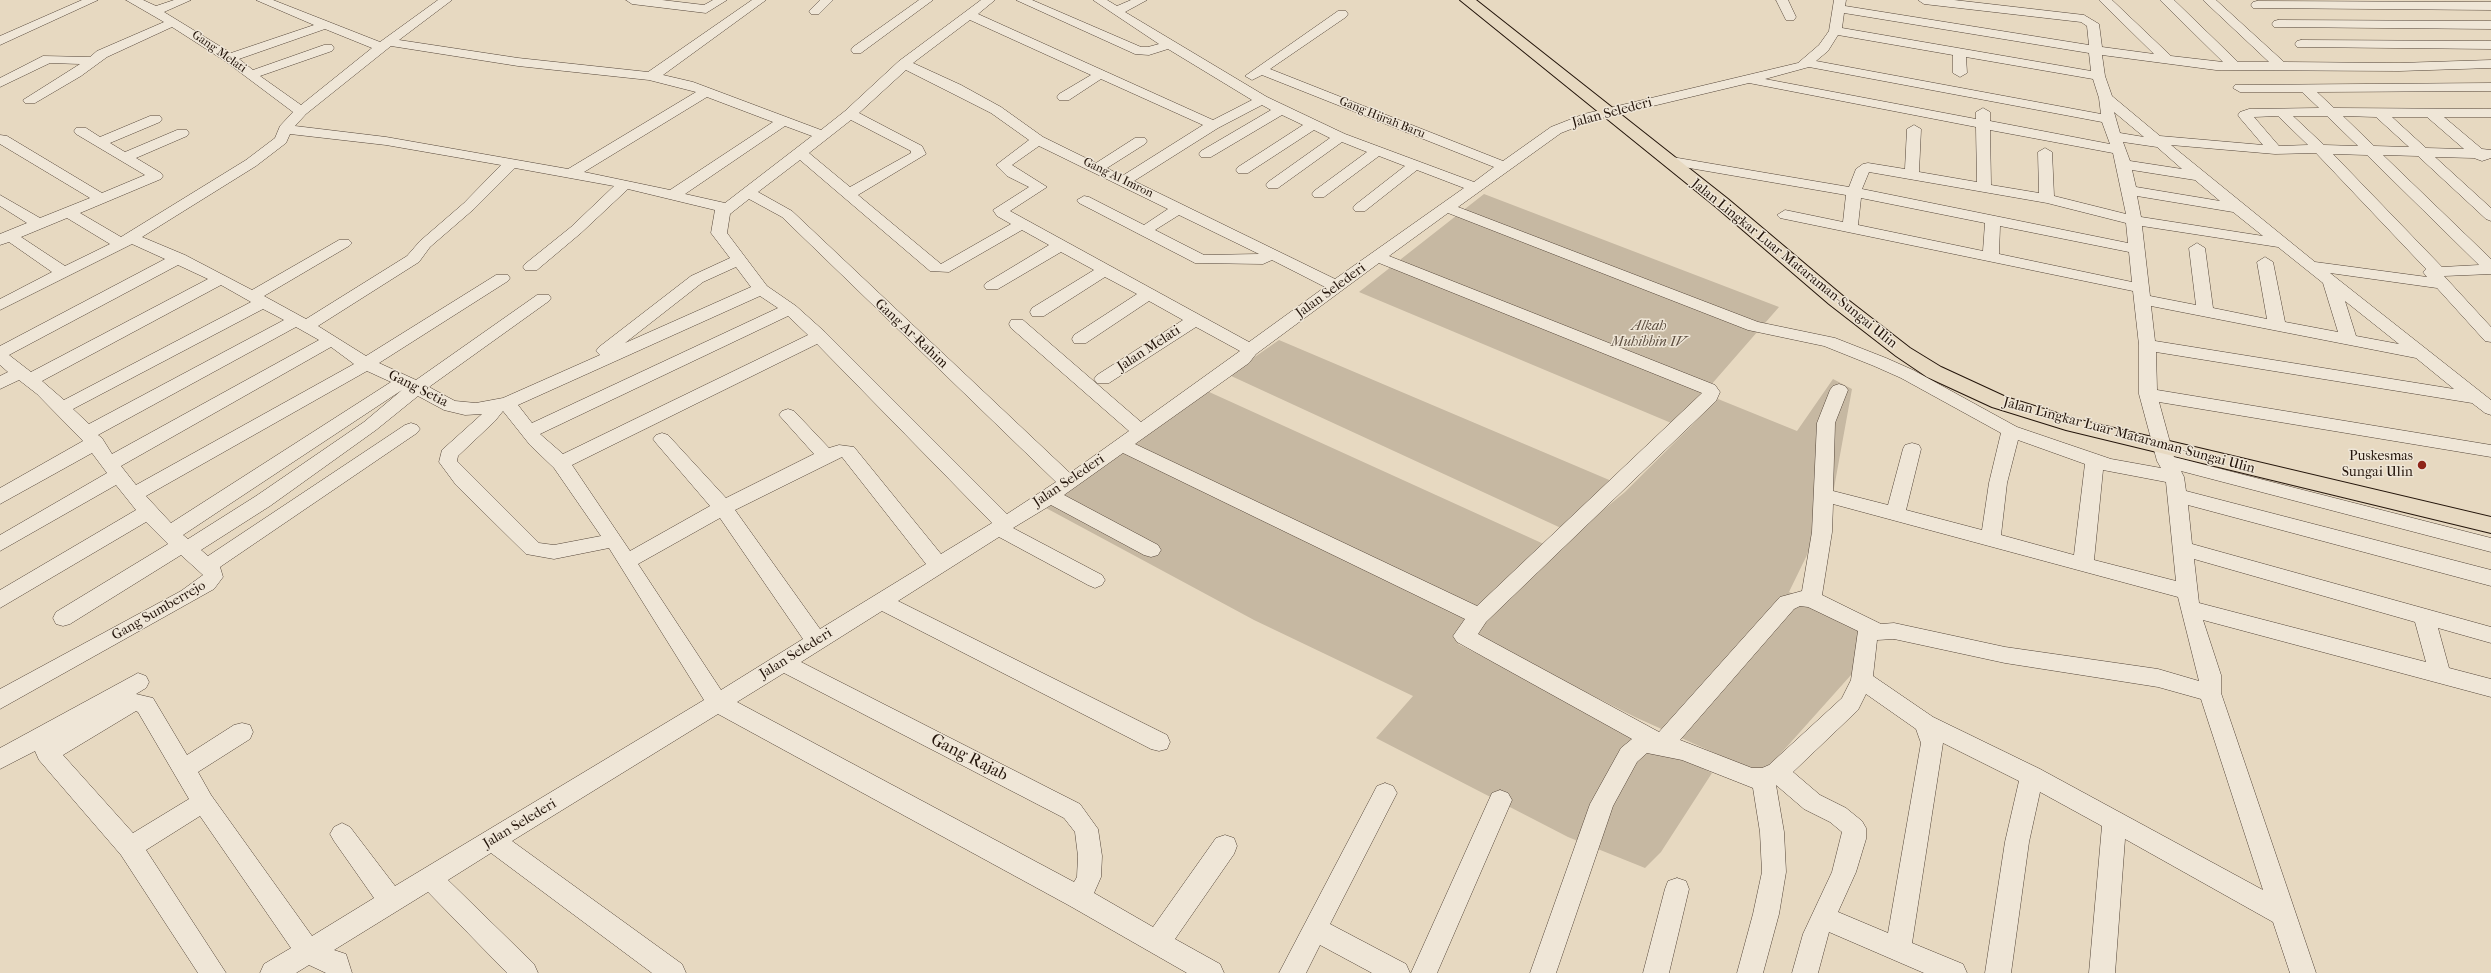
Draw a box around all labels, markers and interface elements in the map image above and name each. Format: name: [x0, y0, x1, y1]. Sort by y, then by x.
street label: Gang Melati: [189, 28, 249, 76]
street label: Gang Hijrah Baru: [1337, 94, 1427, 142]
street label: Jalan Selederi: [1570, 94, 1654, 132]
street label: Gang Al Imron: [1081, 155, 1155, 201]
street label: Jalan Lingkar Luar Mataraman-Sungai Ulin: [1688, 176, 1900, 352]
street label: Jalan Selederi: [1293, 260, 1369, 322]
street label: Gang Ar-Rahim: [871, 296, 951, 372]
park label: Alkah Muhibbin IV: [1611, 319, 1687, 352]
street label: Jalan Melati: [1114, 322, 1184, 376]
street label: Gang Setia: [385, 367, 451, 411]
street label: Jalan Lingkar Luar Mataraman-Sungai Ulin: [2001, 394, 2257, 478]
place label: Puskesmas Sungai Ulin: [2342, 449, 2413, 482]
street label: Jalan Selederi: [1030, 451, 1108, 511]
marker: Puskesmas Sungai Ulin: [2416, 459, 2428, 471]
street label: Gang Sumberrejo: [109, 577, 209, 645]
street label: Jalan Selederi: [757, 625, 835, 683]
street label: Gang Rajab: [927, 730, 1011, 786]
street label: Jalan Selederi: [480, 796, 560, 852]

